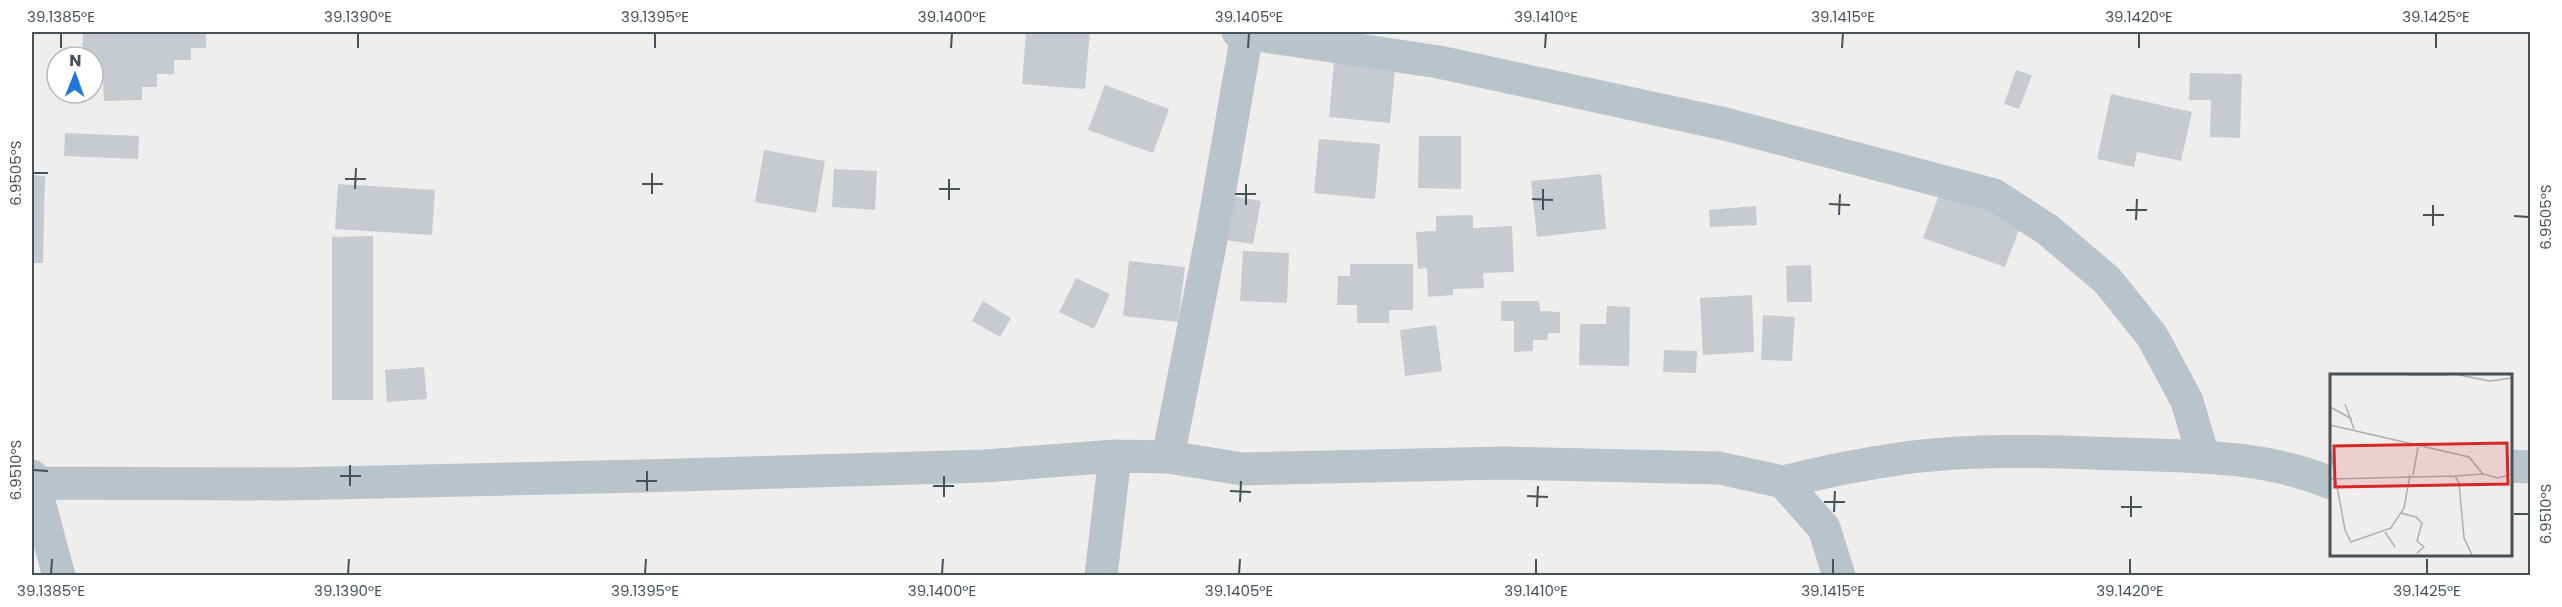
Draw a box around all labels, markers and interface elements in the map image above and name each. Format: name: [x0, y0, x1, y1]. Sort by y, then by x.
text: 39.1385°E: [27, 6, 95, 27]
text: 39.1390°E: [324, 6, 392, 27]
text: 39.1395°E: [621, 6, 689, 27]
text: 39.1400°E: [918, 6, 986, 27]
text: 39.1405°E: [1215, 6, 1283, 27]
text: 39.1410°E: [1514, 6, 1578, 27]
text: 39.1415°E: [1811, 6, 1875, 27]
text: 39.1420°E: [2105, 6, 2173, 27]
text: 39.1425°E: [2402, 6, 2470, 27]
north arrow: [45, 45, 105, 105]
text: N: [69, 49, 81, 72]
text: 6.9505°S: [5, 140, 26, 206]
text: 6.9505°S: [2535, 184, 2556, 250]
inset map: [2330, 374, 2511, 556]
text: 6.9510°S: [5, 440, 26, 500]
text: 6.9510°S: [2535, 484, 2556, 544]
text: 39.1385°E: [17, 580, 85, 601]
text: 39.1390°E: [314, 580, 382, 601]
text: 39.1395°E: [611, 580, 679, 601]
text: 39.1400°E: [908, 580, 976, 601]
text: 39.1405°E: [1205, 580, 1273, 601]
text: 39.1410°E: [1504, 580, 1568, 601]
text: 39.1415°E: [1801, 580, 1865, 601]
text: 39.1420°E: [2096, 580, 2164, 601]
text: 39.1425°E: [2393, 580, 2461, 601]

